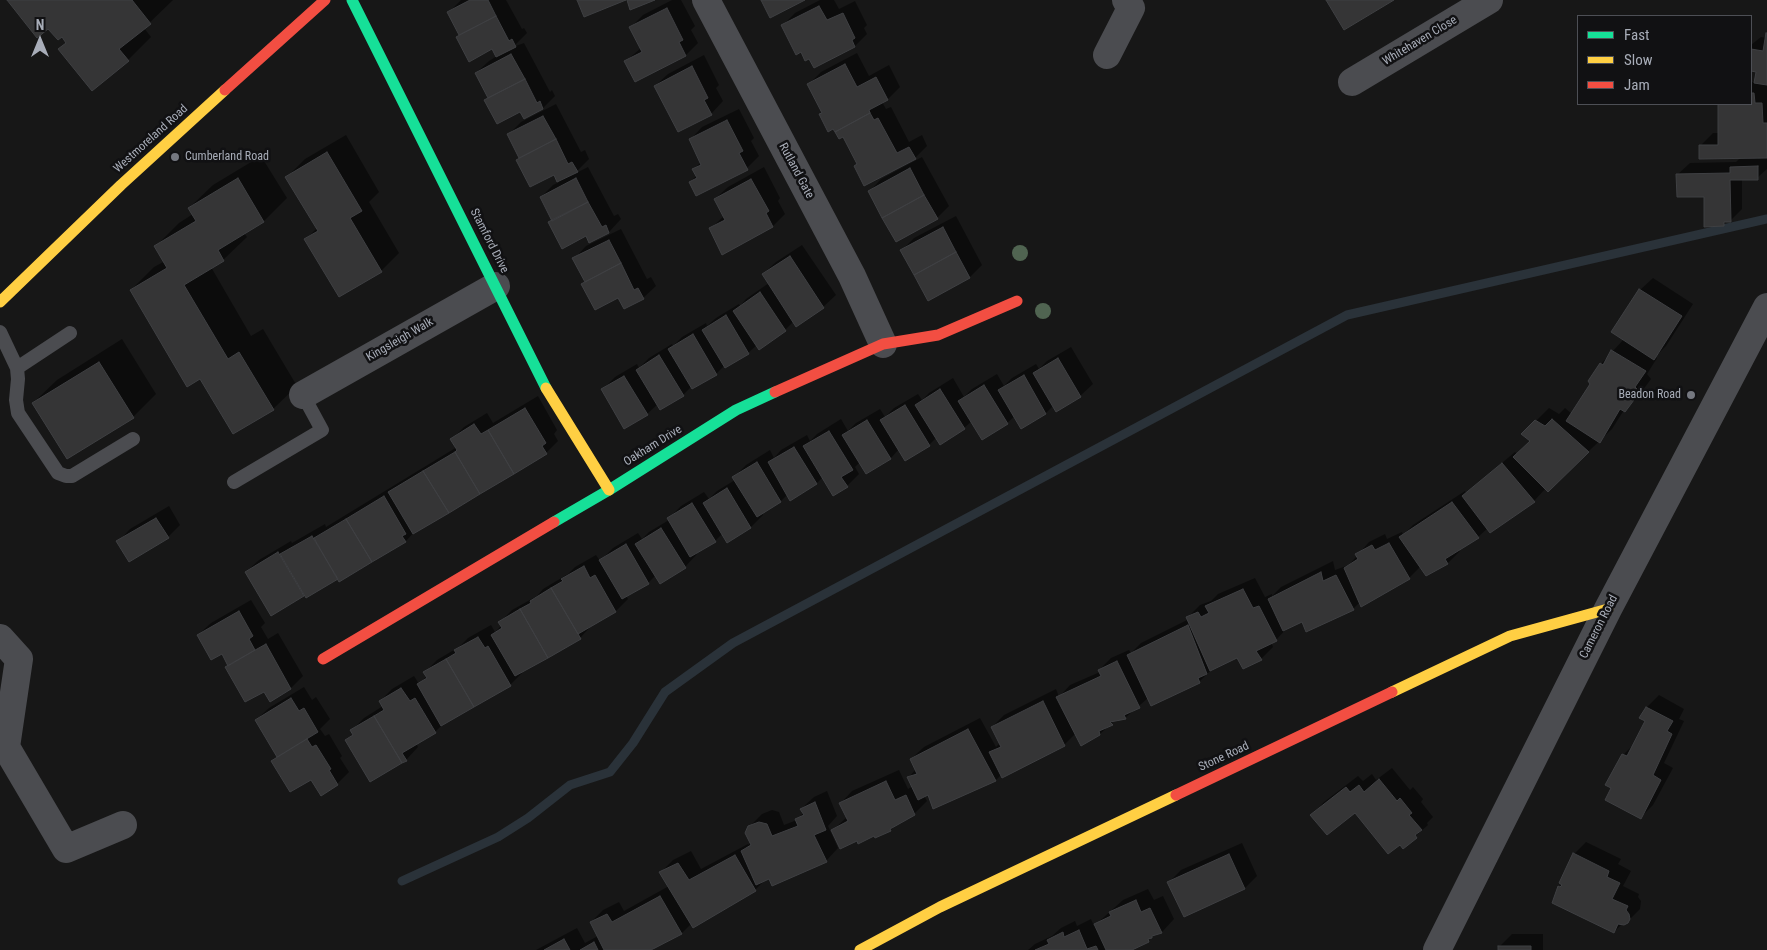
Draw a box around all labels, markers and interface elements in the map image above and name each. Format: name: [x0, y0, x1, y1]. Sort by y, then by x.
street label: Whitehaven Close: [1380, 13, 1460, 69]
north arrow: [15, 15, 65, 65]
legend: [1577, 15, 1752, 105]
text: N: [36, 17, 44, 33]
text: Fast: [1624, 26, 1649, 44]
text: Slow: [1624, 51, 1653, 69]
text: Jam: [1624, 76, 1650, 94]
street label: Westmoreland Road: [111, 102, 191, 176]
street label: Rutland Gate: [775, 141, 817, 201]
place label: Cumberland Road: [185, 150, 269, 164]
marker: Cumberland Road: [169, 151, 181, 163]
street label: Stamford Drive: [467, 206, 511, 276]
street label: Kingsleigh Walk: [364, 315, 436, 365]
place label: Beadon Road: [1618, 388, 1681, 402]
marker: Beadon Road: [1685, 389, 1697, 401]
street label: Oakham Drive: [621, 423, 685, 469]
street label: Cameron Road: [1577, 593, 1621, 661]
street label: Stone Road: [1197, 739, 1251, 775]

